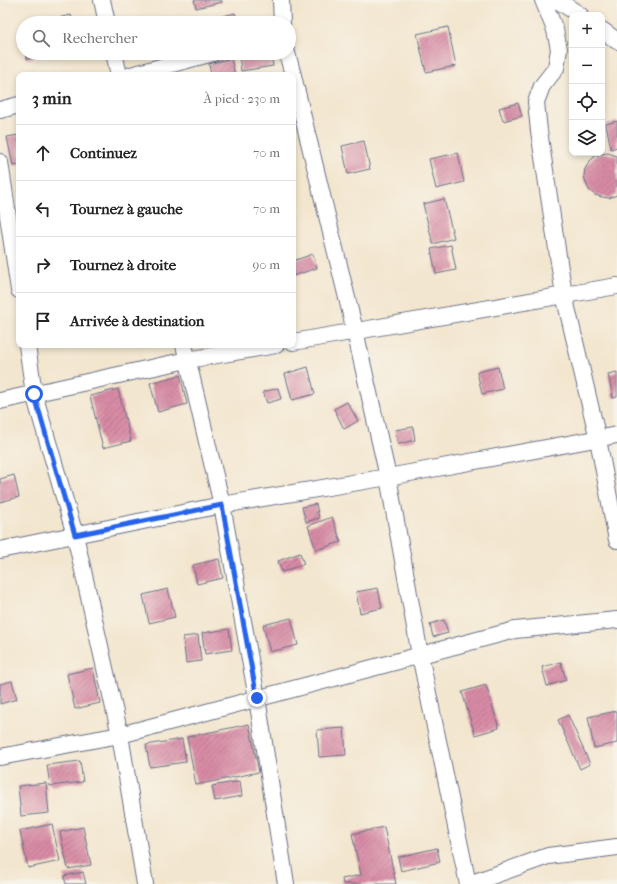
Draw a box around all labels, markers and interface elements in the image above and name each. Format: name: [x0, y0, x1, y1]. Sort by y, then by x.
map controls: [569, 12, 605, 156]
button: +: [569, 12, 605, 48]
search box: [16, 16, 296, 60]
icon: search: [30, 27, 52, 49]
text: Rechercher: [62, 29, 137, 47]
button: −: [569, 48, 605, 84]
button: locate: [569, 84, 605, 120]
text: 3 min: [32, 88, 72, 108]
text: À pied · 230 m: [204, 91, 280, 106]
button: layers: [569, 120, 605, 156]
icon: ahead: [32, 142, 54, 164]
text: Continuez: [70, 144, 137, 162]
text: 70 m: [253, 145, 280, 160]
icon: left: [32, 198, 54, 220]
text: Tournez à gauche: [70, 200, 183, 218]
text: 70 m: [253, 201, 280, 216]
icon: right: [32, 254, 54, 276]
text: Tournez à droite: [70, 256, 176, 274]
text: 90 m: [252, 257, 280, 272]
icon: arrive: [32, 310, 54, 332]
text: Arrivée à destination: [70, 312, 205, 330]
route start: [25, 385, 43, 403]
route end: [248, 689, 266, 707]

